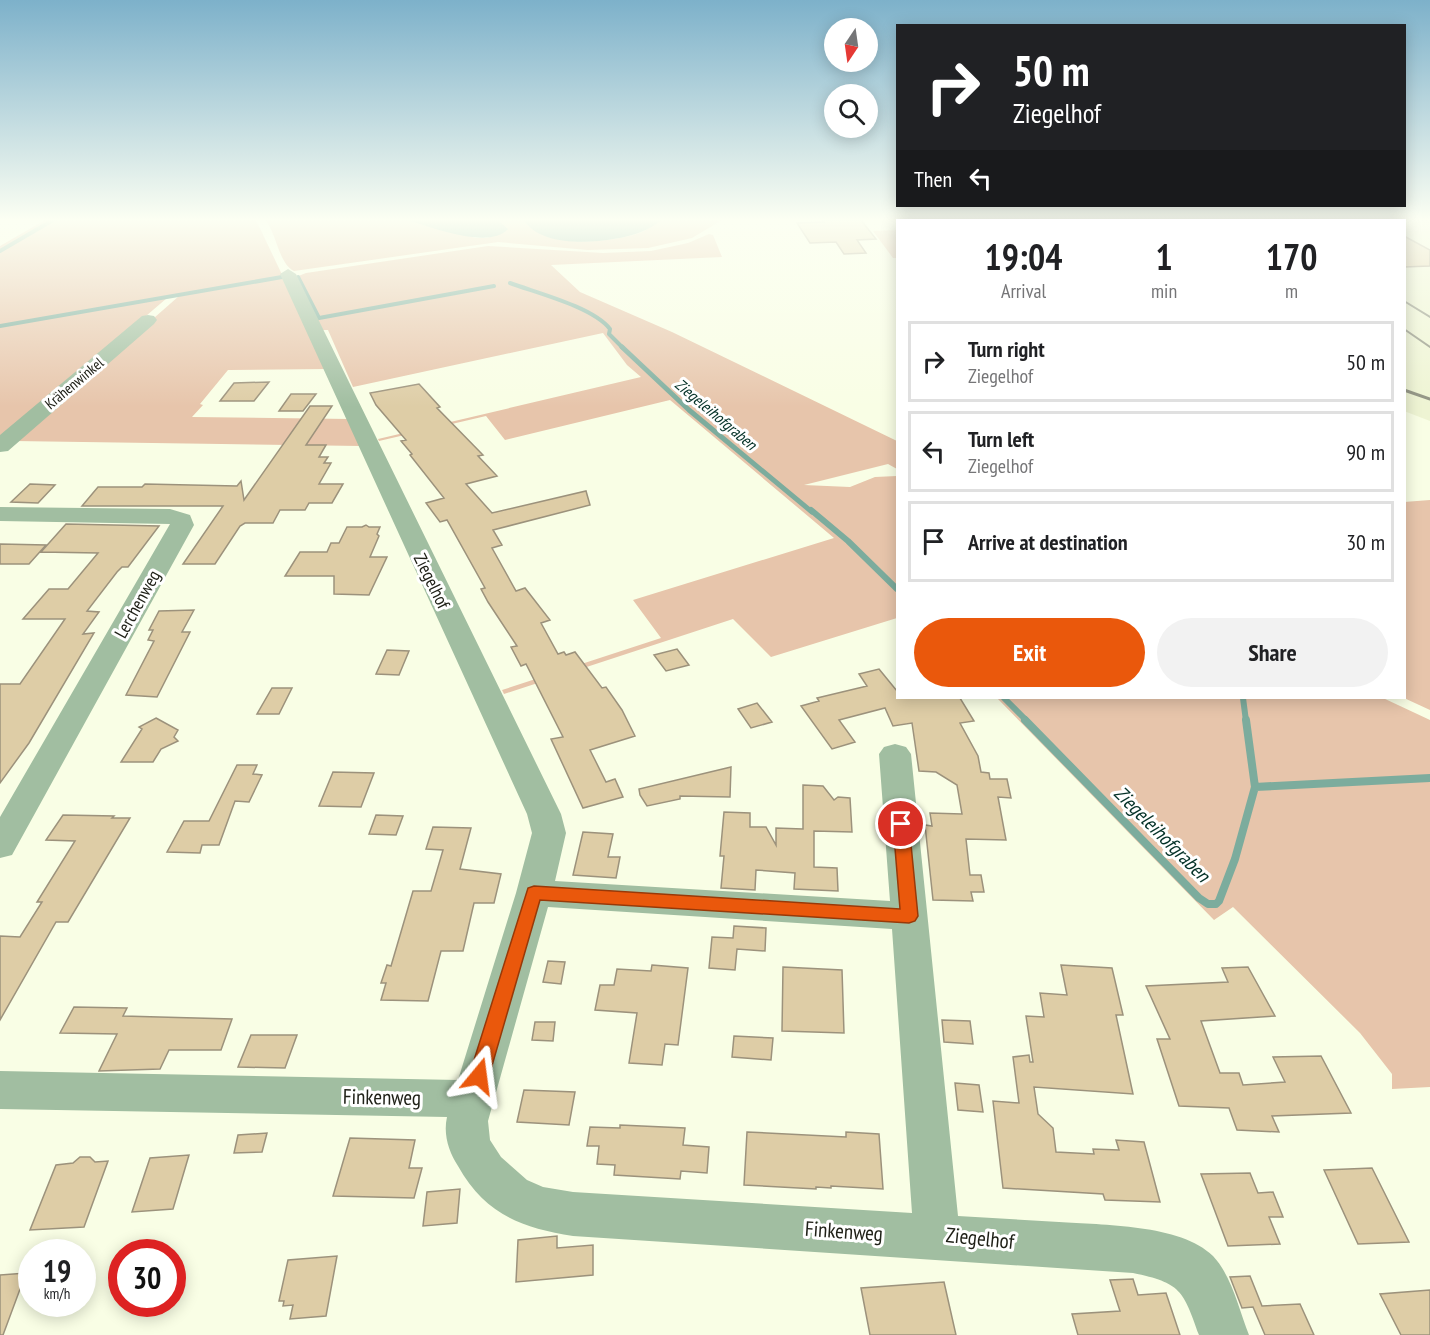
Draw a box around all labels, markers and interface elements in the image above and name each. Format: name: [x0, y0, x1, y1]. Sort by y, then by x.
north arrow: [824, 18, 878, 72]
map controls: [824, 18, 878, 138]
text: 50 m: [1013, 43, 1090, 98]
icon: right: [914, 48, 992, 126]
button: search: [824, 84, 878, 138]
text: Ziegelhof: [1013, 96, 1101, 130]
icon: left: [964, 162, 997, 195]
text: Then: [914, 165, 952, 193]
text: 19:04: [985, 233, 1062, 280]
text: 1: [1155, 233, 1173, 280]
text: 170: [1266, 233, 1317, 280]
text: Arrival: [1001, 278, 1046, 304]
text: min: [1151, 278, 1177, 304]
text: m: [1285, 278, 1298, 304]
text: Turn right: [968, 335, 1045, 363]
icon: right: [917, 345, 950, 378]
text: 50 m: [1346, 348, 1385, 376]
street label: Krähenwinkel: [41, 353, 108, 413]
text: Ziegelhof: [968, 363, 1033, 389]
water label: Ziegeleihofgraben: [671, 374, 762, 455]
text: Turn left: [968, 425, 1034, 453]
icon: left: [917, 435, 950, 468]
text: 90 m: [1346, 438, 1385, 466]
text: Ziegelhof: [968, 453, 1033, 479]
icon: arrive: [917, 525, 950, 558]
text: Arrive at destination: [968, 528, 1128, 556]
text: 30 m: [1346, 528, 1385, 556]
street label: Ziegelhof: [409, 550, 456, 614]
street label: Lerchenweg: [109, 566, 165, 642]
button: Exit: [914, 618, 1145, 687]
button: Share: [1157, 618, 1388, 687]
water label: Ziegeleihofgraben: [1108, 780, 1216, 888]
pin: [875, 798, 926, 849]
icon: arrive: [884, 807, 917, 840]
position arrow: [447, 1044, 511, 1108]
street label: Finkenweg: [343, 1083, 421, 1111]
street label: Finkenweg: [804, 1215, 884, 1247]
street label: Ziegelhof: [945, 1221, 1016, 1255]
speed limit sign: 30: [108, 1239, 186, 1317]
text: 19: [43, 1251, 71, 1290]
text: km/h: [44, 1284, 70, 1303]

